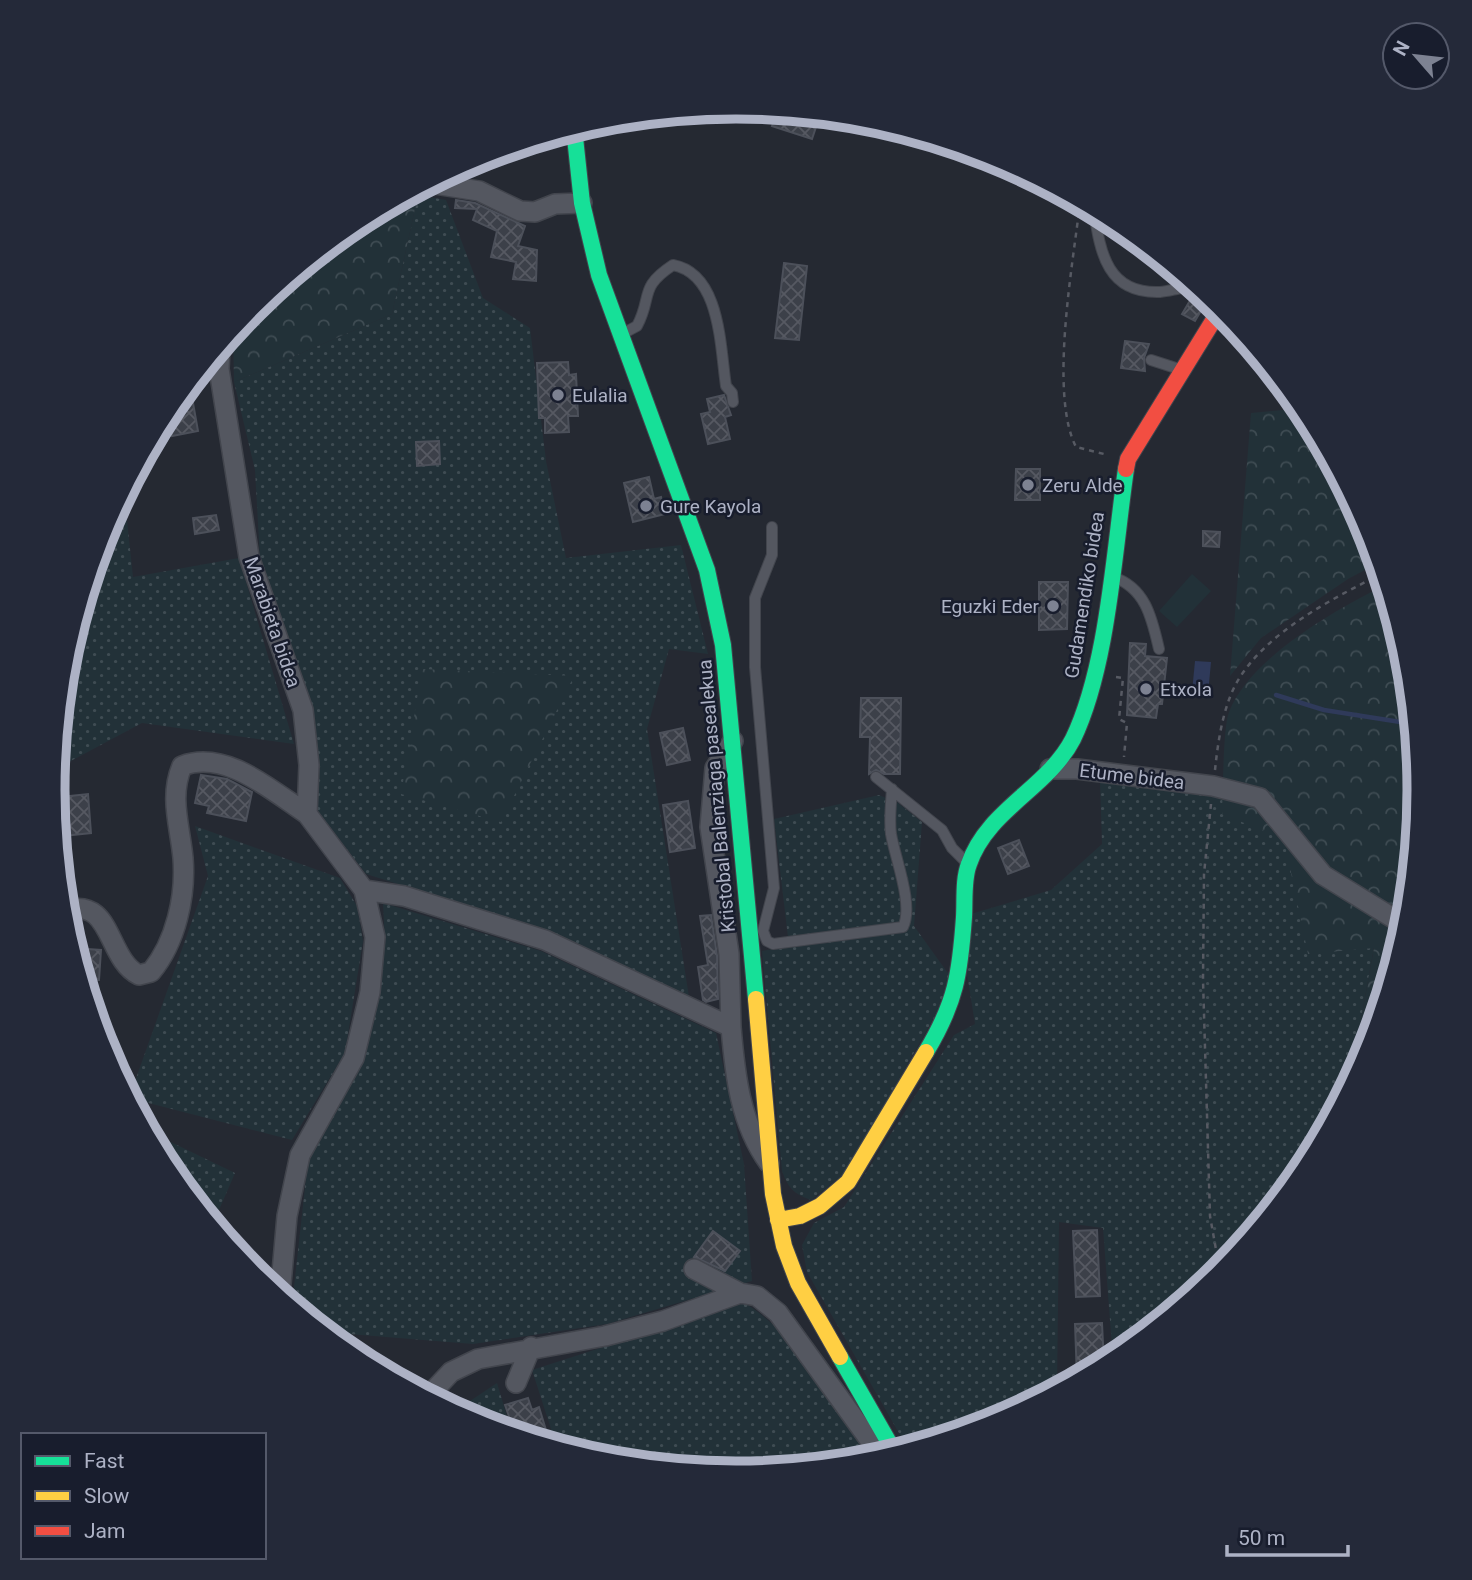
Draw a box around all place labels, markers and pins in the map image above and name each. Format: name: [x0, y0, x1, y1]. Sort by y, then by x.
place label: Eulalia: [572, 384, 628, 407]
marker: Eulalia: [550, 387, 566, 403]
place label: Zeru Alde: [1042, 474, 1123, 497]
marker: Zeru Alde: [1020, 477, 1036, 493]
place label: Gure Kayola: [660, 495, 761, 518]
marker: Gure Kayola: [638, 498, 654, 514]
place label: Eguzki Eder: [941, 595, 1040, 618]
marker: Eguzki Eder: [1045, 598, 1061, 614]
place label: Etxola: [1160, 678, 1212, 701]
marker: Etxola: [1138, 681, 1154, 697]

